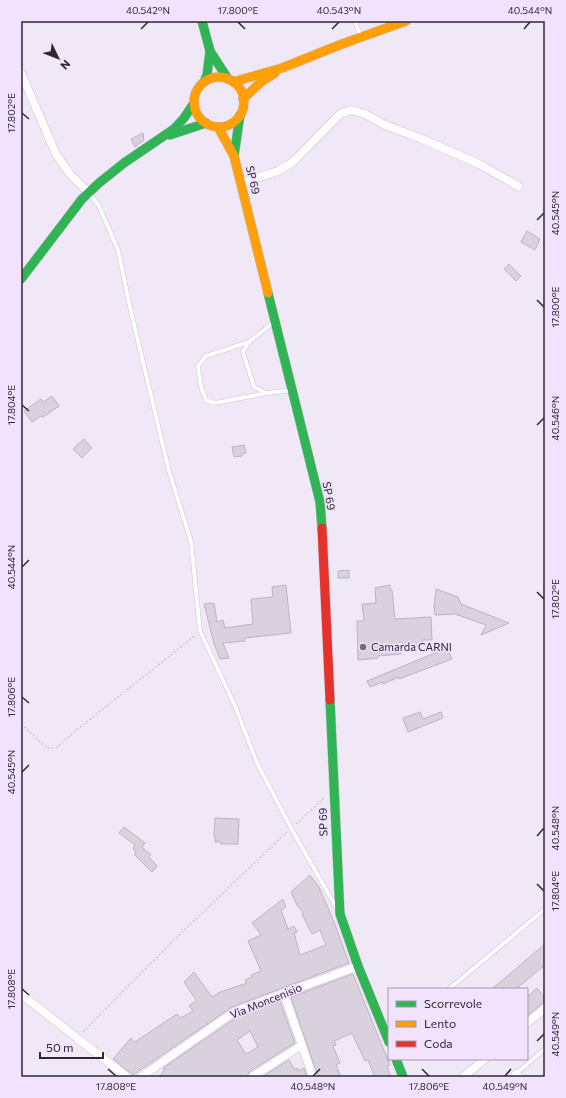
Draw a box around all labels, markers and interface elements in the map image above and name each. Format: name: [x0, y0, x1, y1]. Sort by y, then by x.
text: 40.542°N: [126, 4, 170, 16]
text: 17.800°E: [218, 4, 258, 16]
text: 40.543°N: [317, 4, 361, 16]
text: 40.544°N: [508, 4, 552, 16]
north arrow: [38, 38, 78, 78]
text: N: [58, 58, 73, 73]
text: 17.802°E: [5, 93, 17, 133]
street label: SP 69: [244, 164, 263, 196]
text: 40.545°N: [549, 191, 561, 235]
text: 17.800°E: [549, 287, 561, 327]
text: 17.804°E: [5, 385, 17, 425]
text: 40.546°N: [549, 396, 561, 440]
street label: SP 69: [321, 481, 338, 511]
text: 40.544°N: [5, 545, 17, 589]
text: 17.802°E: [549, 579, 561, 619]
place label: Camarda CARNI: [371, 640, 452, 653]
marker: Camarda CARNI: [358, 642, 368, 652]
text: 17.806°E: [5, 677, 17, 717]
text: 40.545°N: [5, 750, 17, 794]
text: 40.548°N: [549, 806, 561, 850]
street label: SP 69: [315, 807, 329, 837]
text: 17.804°E: [549, 871, 561, 911]
text: 17.808°E: [5, 969, 17, 1009]
street label: Via Moncenisio: [228, 980, 304, 1021]
legend: [388, 988, 528, 1060]
text: Scorrevole: [424, 996, 482, 1010]
text: 40.549°N: [549, 1012, 561, 1056]
text: Lento: [424, 1016, 456, 1030]
scale bar: [40, 1034, 103, 1060]
text: Coda: [424, 1036, 453, 1050]
text: 50 m: [46, 1040, 74, 1054]
text: 17.808°E: [96, 1080, 136, 1092]
text: 40.548°N: [291, 1080, 335, 1092]
text: 17.806°E: [409, 1080, 449, 1092]
text: 40.549°N: [483, 1080, 527, 1092]

